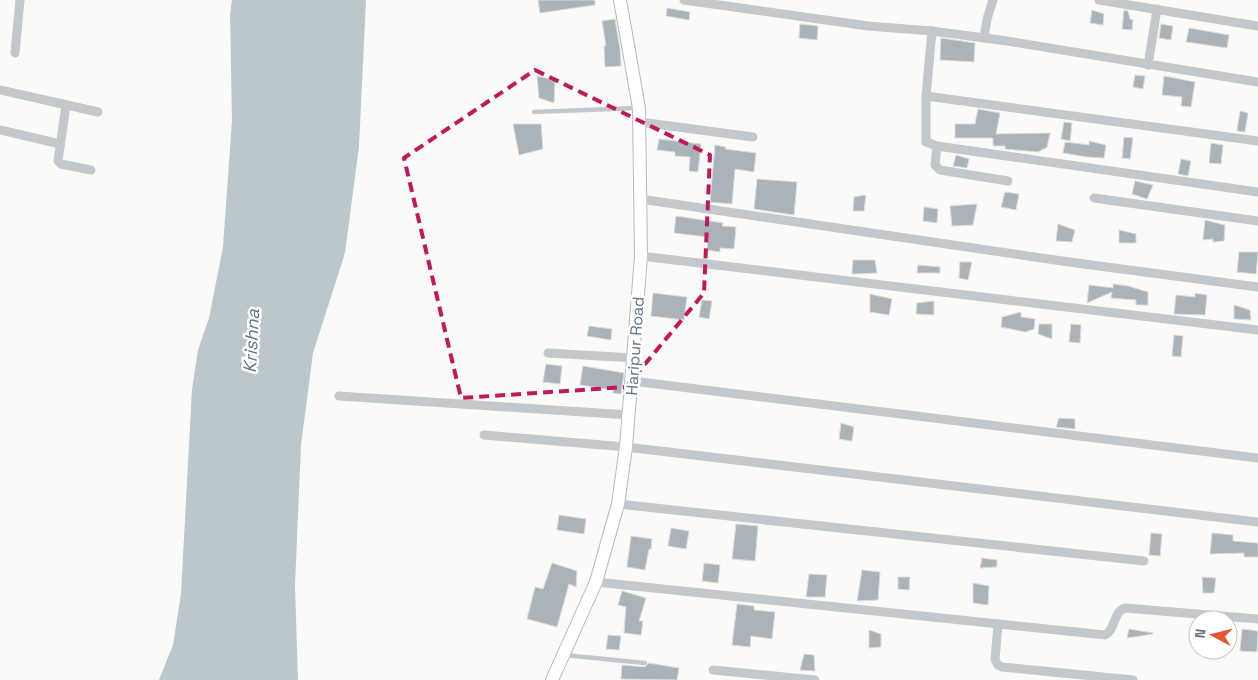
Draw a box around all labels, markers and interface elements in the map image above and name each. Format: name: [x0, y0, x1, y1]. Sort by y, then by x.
street label: Haripur Road: [621, 296, 649, 396]
water label: Krishna: [238, 308, 264, 374]
north arrow: [1188, 610, 1238, 660]
text: N: [1191, 628, 1210, 639]

